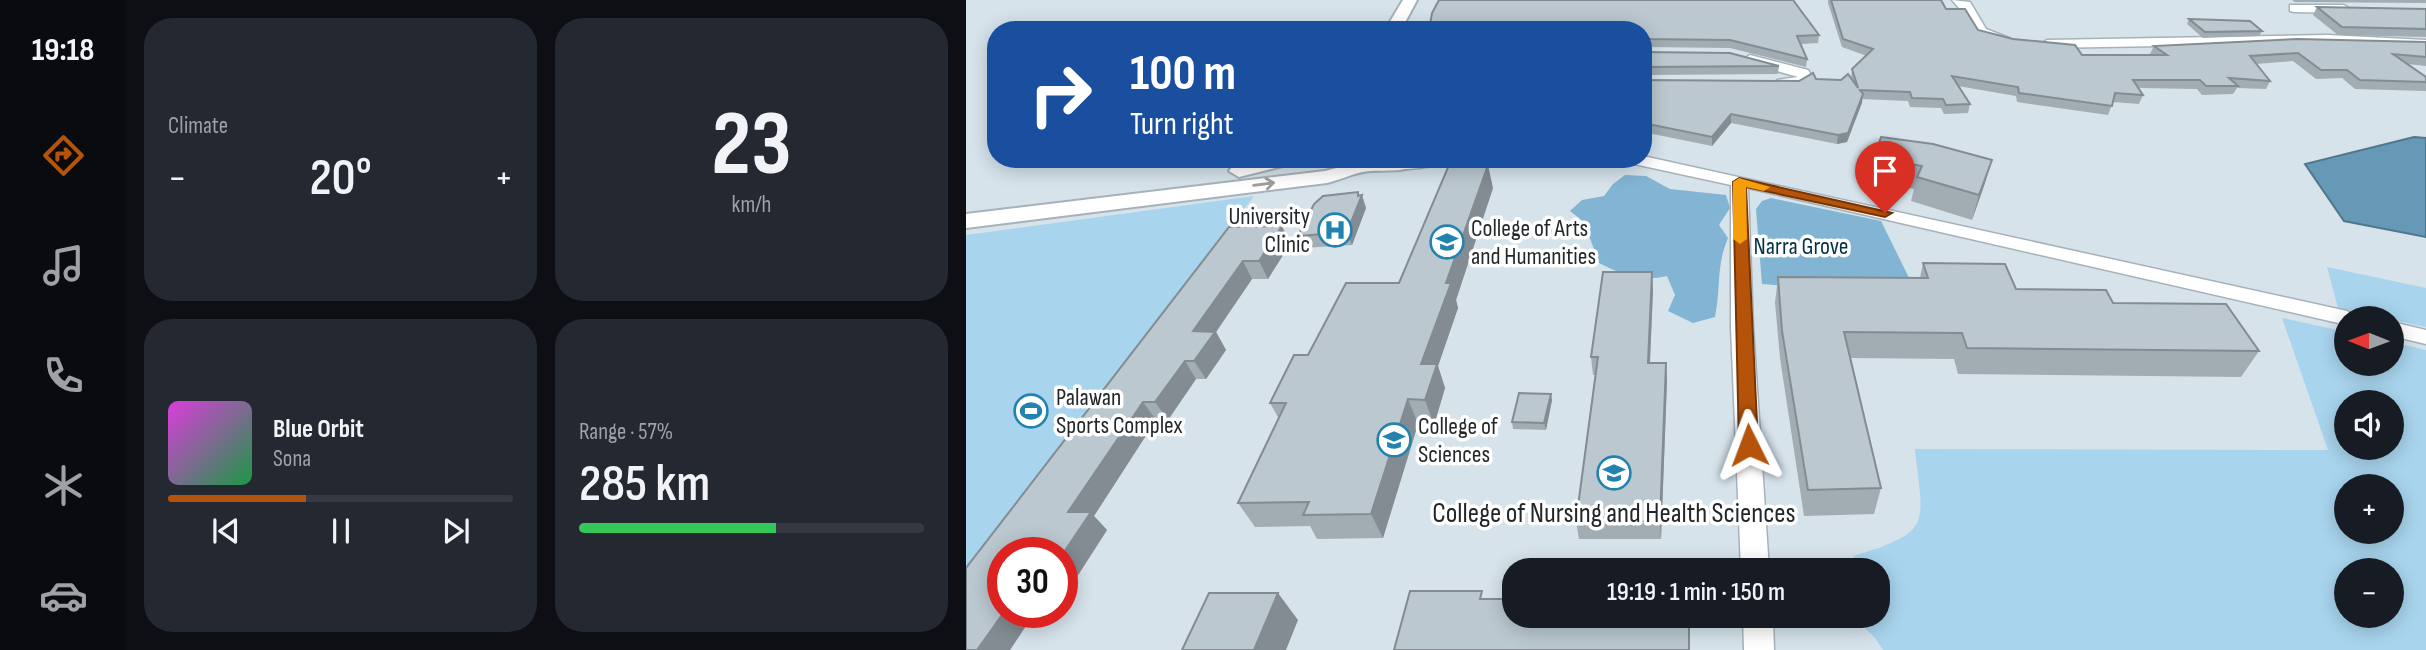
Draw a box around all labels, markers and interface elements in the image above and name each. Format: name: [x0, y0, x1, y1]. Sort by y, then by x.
text: 19:18: [32, 31, 94, 70]
text: 100 m: [1130, 45, 1236, 104]
icon: right: [1015, 49, 1106, 140]
text: 23: [711, 91, 792, 200]
text: Turn right: [1130, 105, 1234, 144]
text: Climate: [168, 112, 228, 140]
icon: directions: [39, 131, 88, 180]
pin: [1855, 141, 1915, 213]
text: 20°: [309, 147, 372, 210]
icon: arrive: [1866, 152, 1904, 190]
text: −: [168, 156, 187, 201]
text: +: [494, 156, 513, 201]
one-way arrow: [1252, 177, 1275, 190]
text: km/h: [732, 191, 771, 219]
place label: University Clinic: [1228, 202, 1310, 259]
hospital icon: University Clinic: [1316, 211, 1354, 249]
place label: College of Arts and Humanities: [1471, 214, 1596, 271]
school or university icon: College of Arts and Humanities: [1428, 223, 1466, 261]
park label: Narra Grove: [1754, 232, 1848, 261]
icon: music: [39, 241, 88, 290]
north arrow: [2334, 306, 2404, 376]
map controls: [2334, 306, 2404, 628]
icon: phone: [39, 351, 88, 400]
place label: Palawan Sports Complex: [1056, 383, 1183, 440]
button: sound: [2334, 390, 2404, 460]
sports icon: Palawan Sports Complex: [1012, 392, 1050, 430]
position arrow: [1712, 408, 1786, 482]
place label: College of Sciences: [1418, 412, 1499, 469]
text: Blue Orbit: [273, 414, 364, 445]
text: Range · 57%: [579, 418, 673, 446]
school or university icon: College of Sciences: [1375, 421, 1413, 459]
text: Sona: [273, 445, 311, 473]
text: 285 km: [579, 453, 710, 516]
school or university icon: College of Nursing and Health Sciences: [1595, 454, 1633, 492]
icon: climate: [39, 461, 88, 510]
button: +: [2334, 474, 2404, 544]
place label: College of Nursing and Health Sciences: [1432, 497, 1796, 530]
icon: previous: [207, 512, 245, 550]
icon: pause: [322, 512, 360, 550]
icon: next: [437, 512, 475, 550]
speed limit sign: 30: [987, 537, 1078, 628]
button: −: [2334, 558, 2404, 628]
icon: car: [39, 571, 88, 620]
text: 19:19 · 1 min · 150 m: [1607, 577, 1785, 608]

